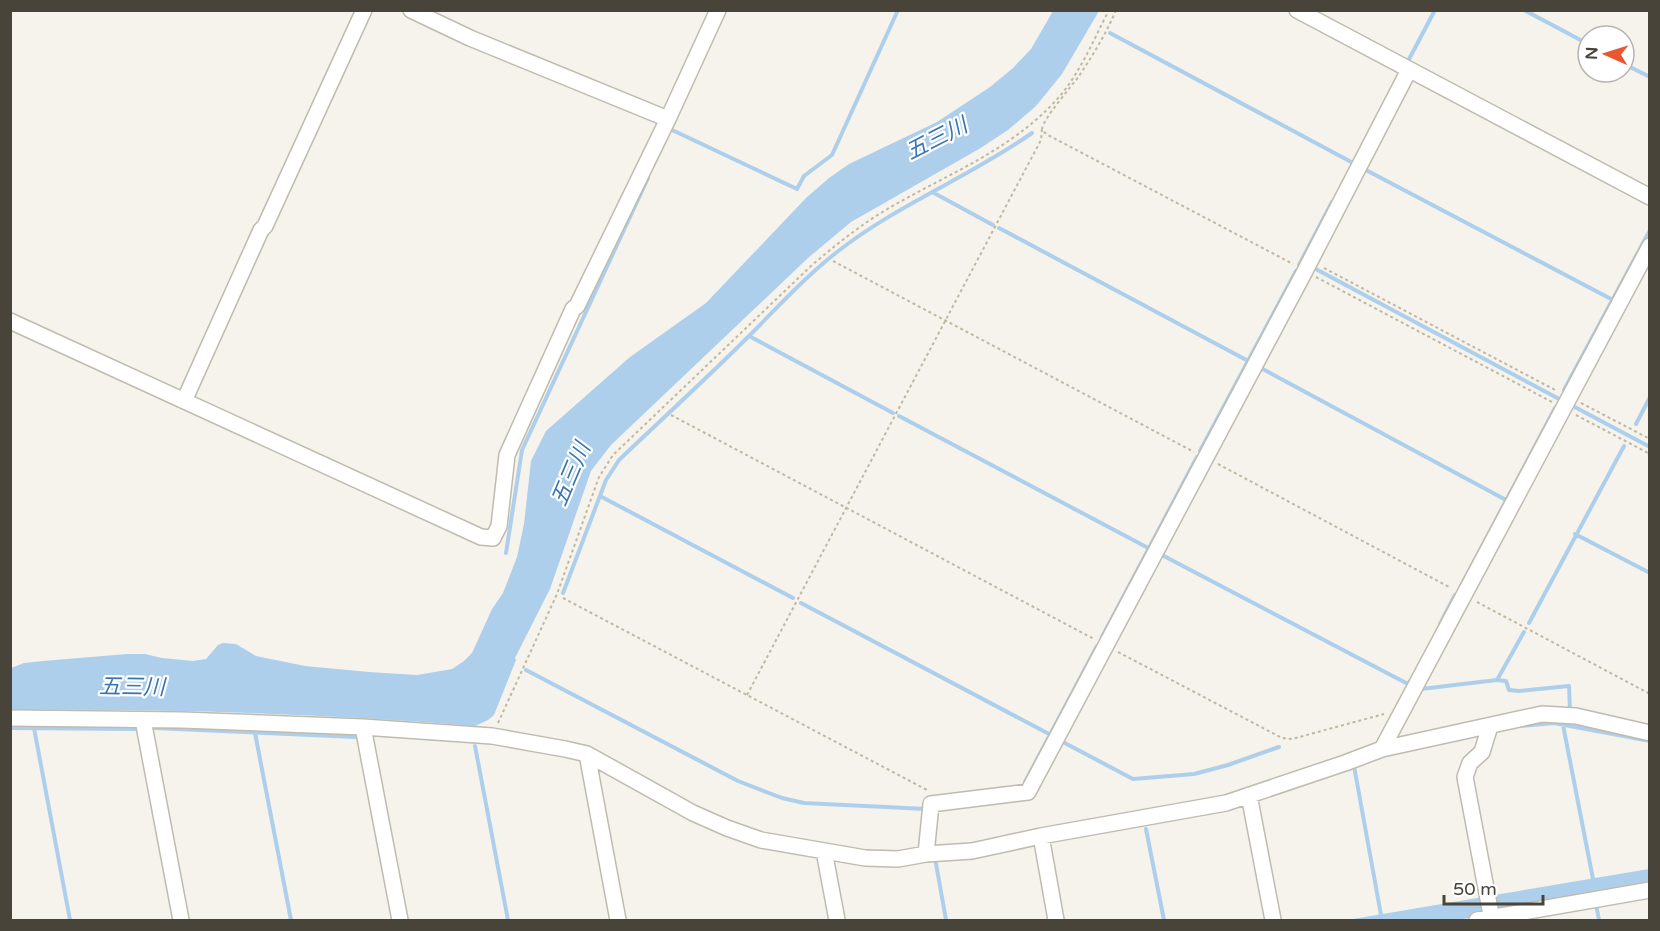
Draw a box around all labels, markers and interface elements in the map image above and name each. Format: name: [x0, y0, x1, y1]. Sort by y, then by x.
north arrow: [1576, 24, 1636, 84]
text: N: [1582, 46, 1602, 60]
water label: 五三川: [901, 111, 974, 165]
water label: 五三川: [546, 437, 597, 510]
water label: 五三川: [99, 673, 167, 701]
scale bar: [1444, 868, 1543, 906]
text: 50 m: [1453, 878, 1497, 900]

